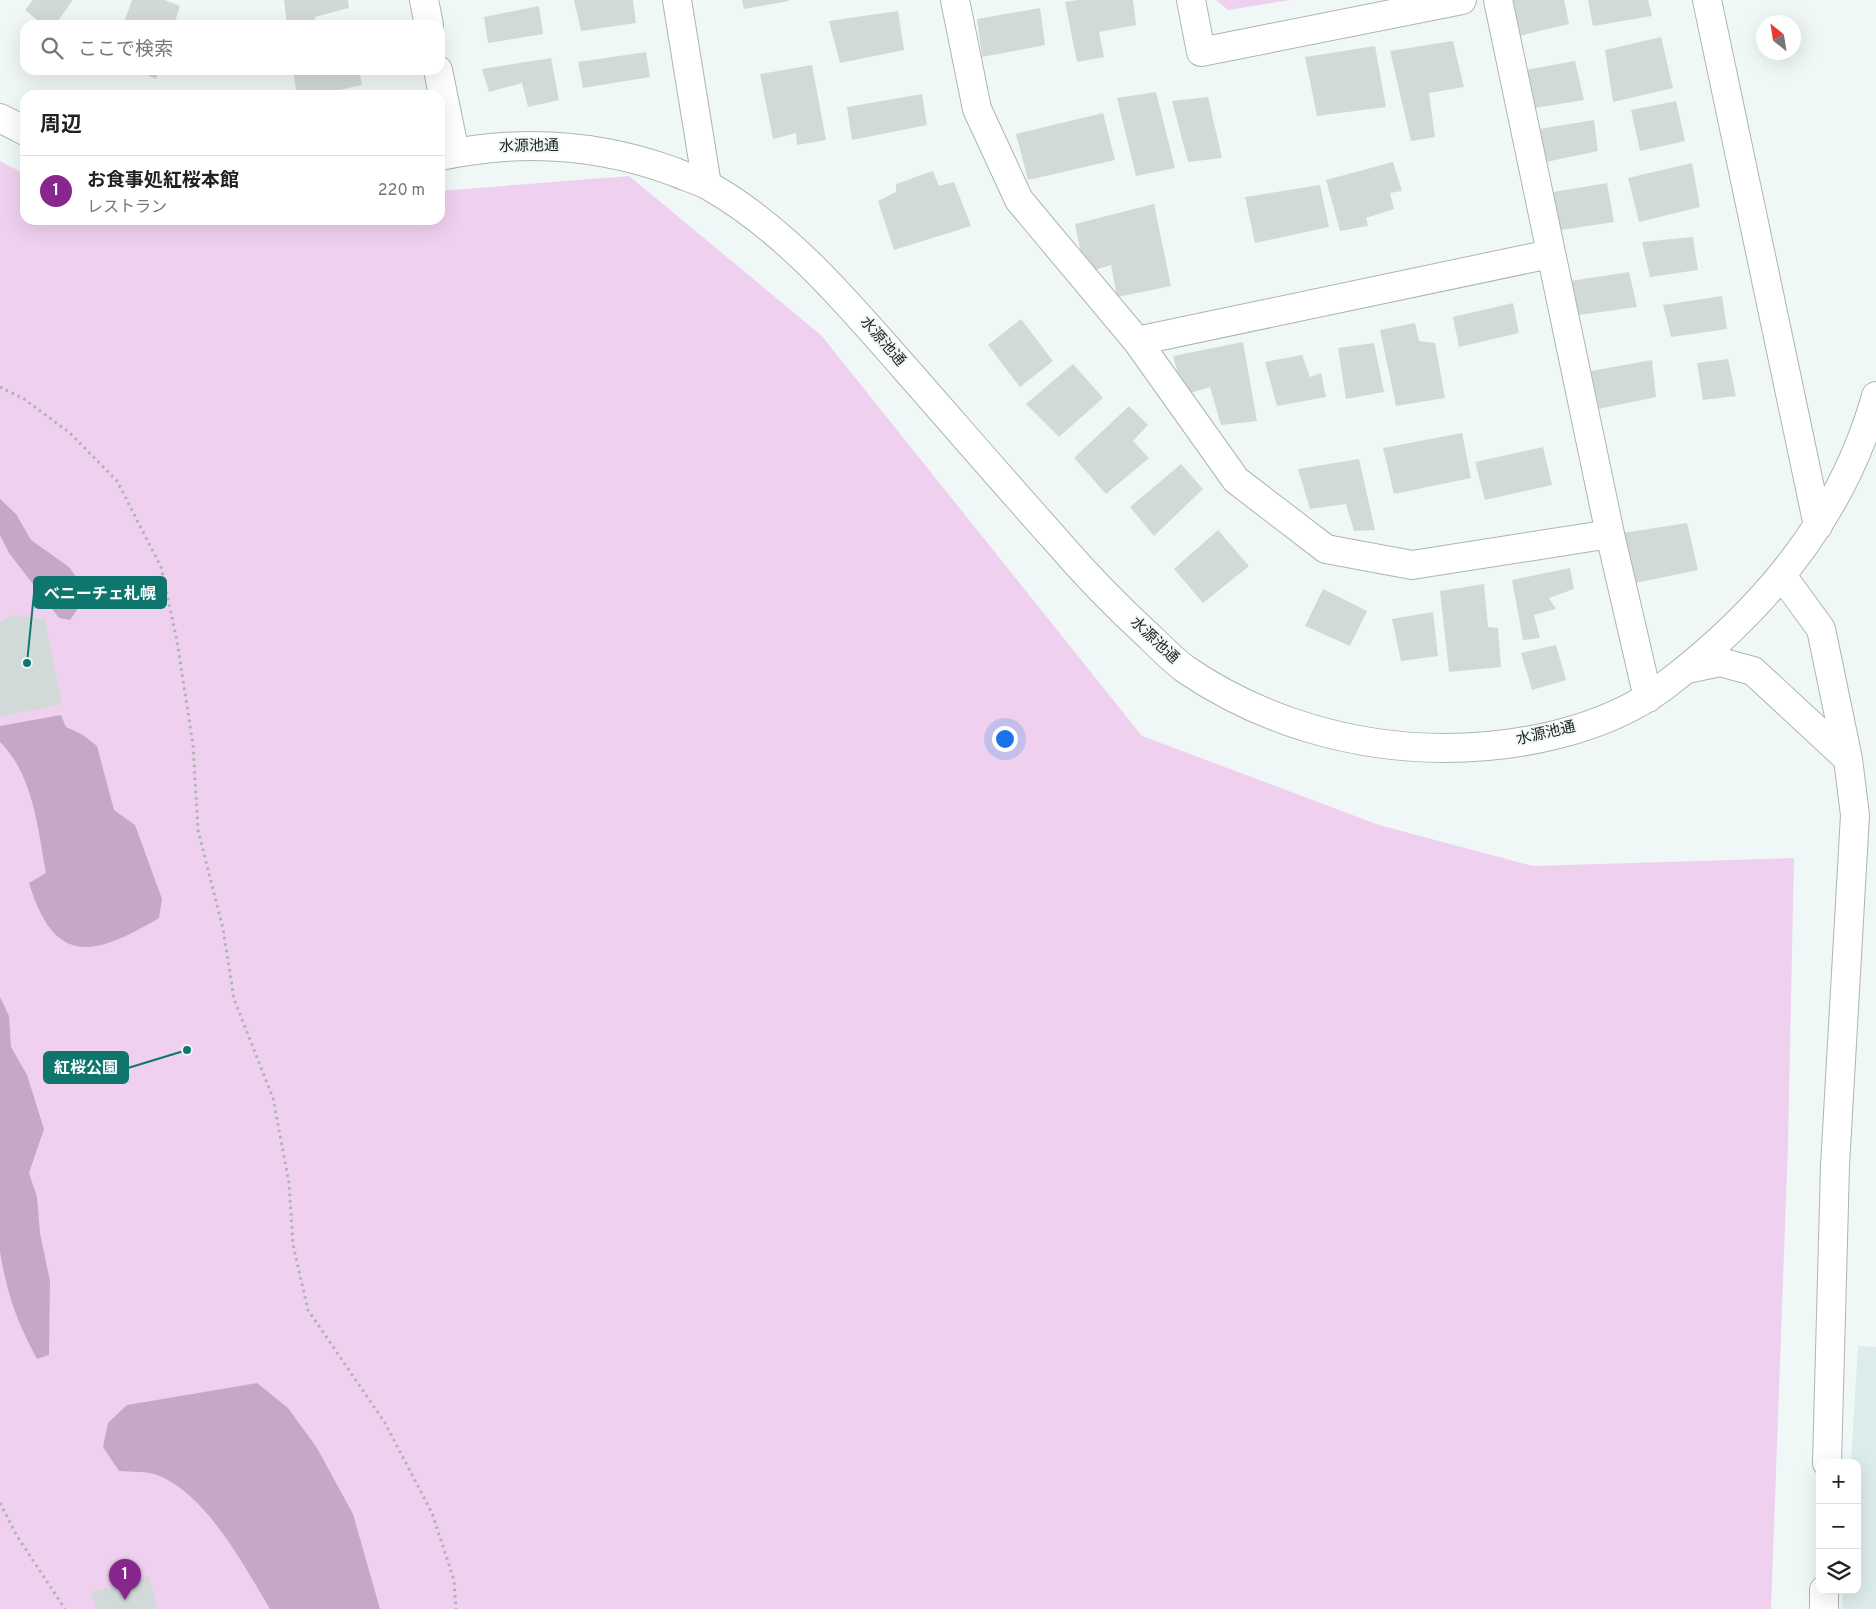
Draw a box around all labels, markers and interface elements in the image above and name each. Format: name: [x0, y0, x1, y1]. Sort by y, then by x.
north arrow: [1756, 15, 1801, 60]
search box: [20, 20, 445, 75]
icon: search: [38, 34, 66, 62]
text: ここで検索: [78, 38, 173, 62]
text: 周辺: [40, 112, 82, 139]
street label: 水源池通: [499, 137, 559, 157]
text: お食事処紅桜本館: [87, 169, 239, 193]
text: 1: [53, 181, 59, 201]
text: 220 m: [378, 181, 425, 201]
text: レストラン: [87, 198, 167, 218]
street label: 水源池通: [855, 313, 909, 371]
callout: べニーチェ札幌: [34, 577, 166, 608]
text: べニーチェ札幌: [44, 585, 156, 605]
street label: 水源池通: [1126, 614, 1182, 668]
street label: 水源池通: [1515, 718, 1577, 750]
your location: [992, 726, 1018, 752]
callout: 紅桜公園: [44, 1052, 128, 1083]
text: 紅桜公園: [54, 1059, 118, 1079]
map controls: [1816, 1459, 1861, 1594]
button: +: [1816, 1459, 1861, 1504]
button: −: [1816, 1504, 1861, 1549]
button: layers: [1816, 1549, 1861, 1594]
pin: 1: [109, 1559, 141, 1600]

